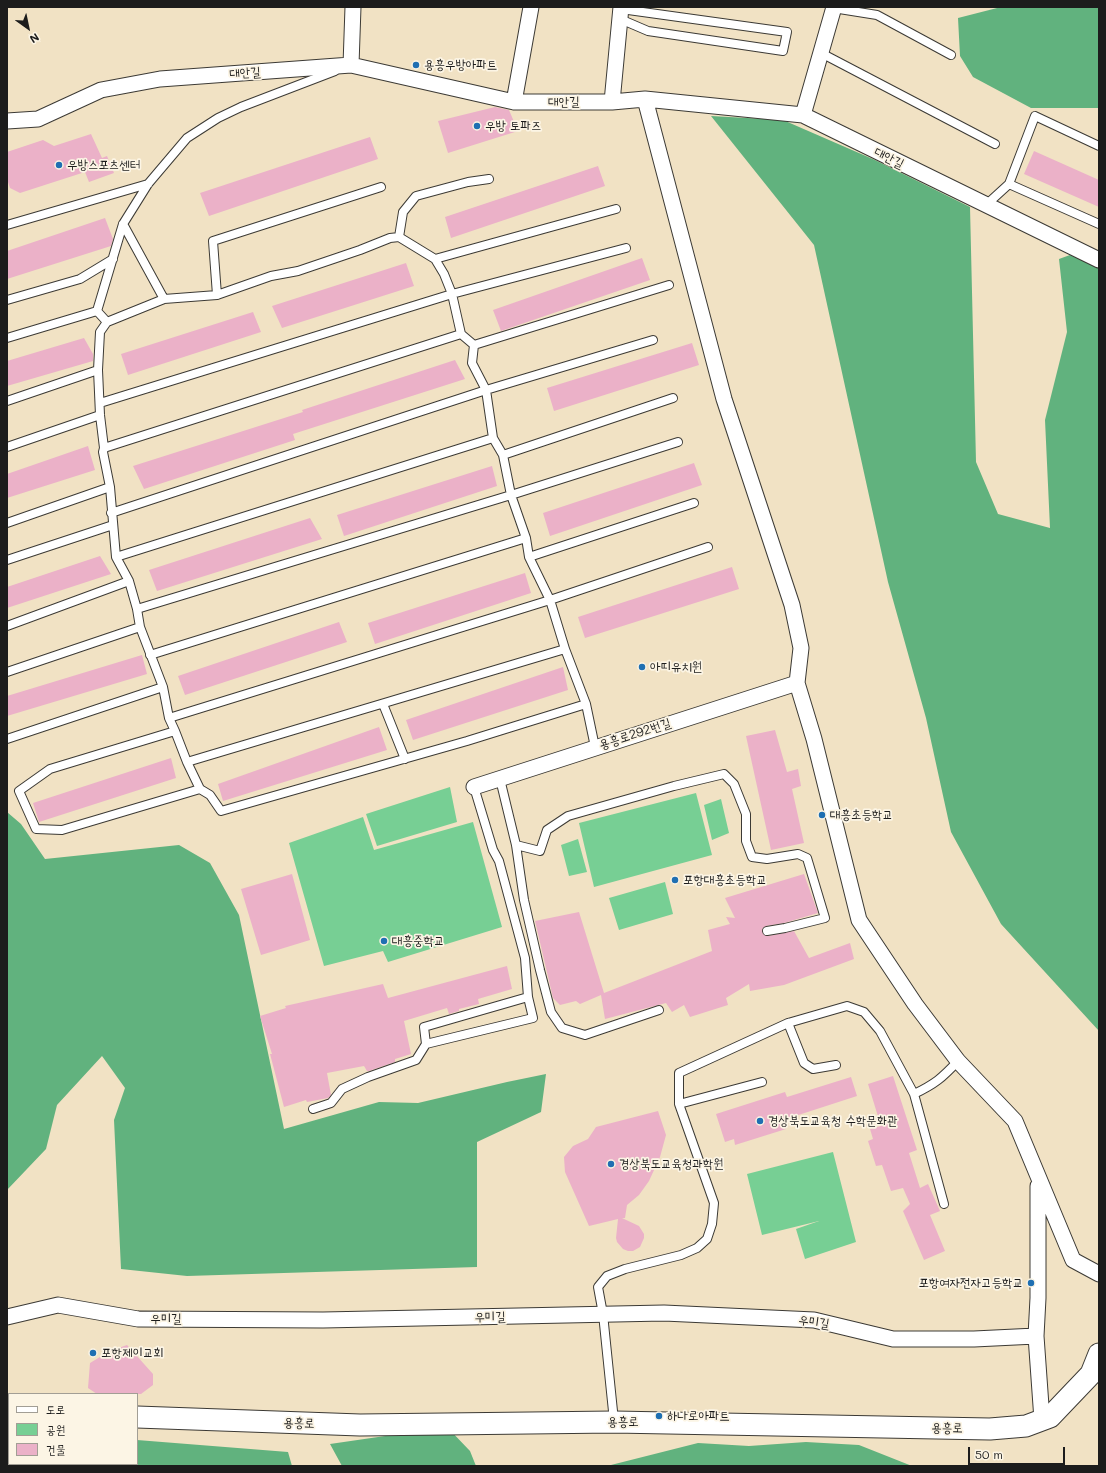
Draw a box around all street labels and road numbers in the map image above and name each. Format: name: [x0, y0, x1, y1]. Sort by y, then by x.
street label: 대안길: [229, 64, 261, 82]
street label: 대안길: [548, 94, 580, 110]
street label: 대안길: [871, 144, 907, 172]
street label: 용흥로292번길: [597, 715, 673, 753]
street label: 우미길: [474, 1309, 506, 1325]
street label: 우미길: [150, 1311, 182, 1327]
street label: 우미길: [797, 1312, 831, 1332]
street label: 용흥로: [607, 1414, 639, 1430]
street label: 용흥로: [283, 1415, 315, 1431]
street label: 용흥로: [931, 1420, 963, 1436]

